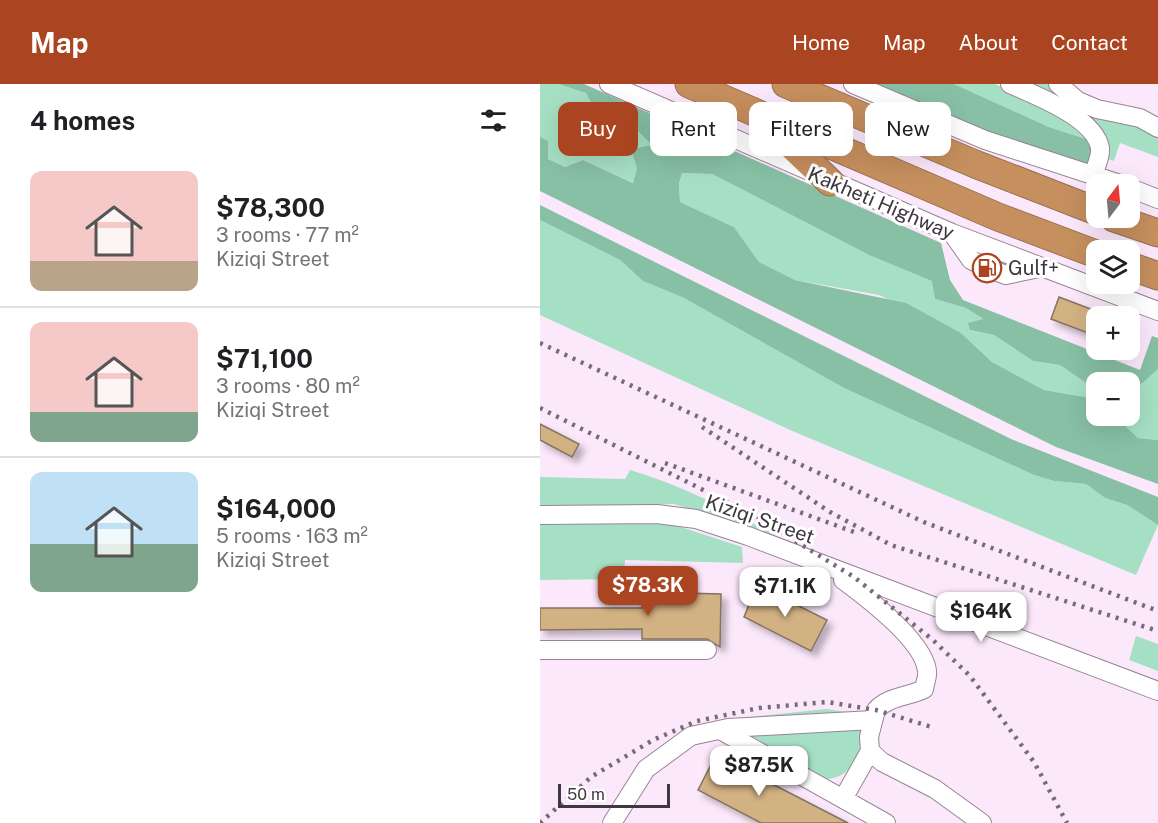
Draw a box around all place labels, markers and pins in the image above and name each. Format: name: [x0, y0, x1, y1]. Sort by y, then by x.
fuel station icon: Gulf+: [971, 252, 1003, 284]
place label: Gulf+: [1008, 256, 1059, 280]
pin: $78.3K: [599, 566, 697, 617]
pin: $71.1K: [736, 567, 834, 618]
pin: $164K: [939, 592, 1023, 643]
pin: $87.5K: [710, 746, 808, 797]

